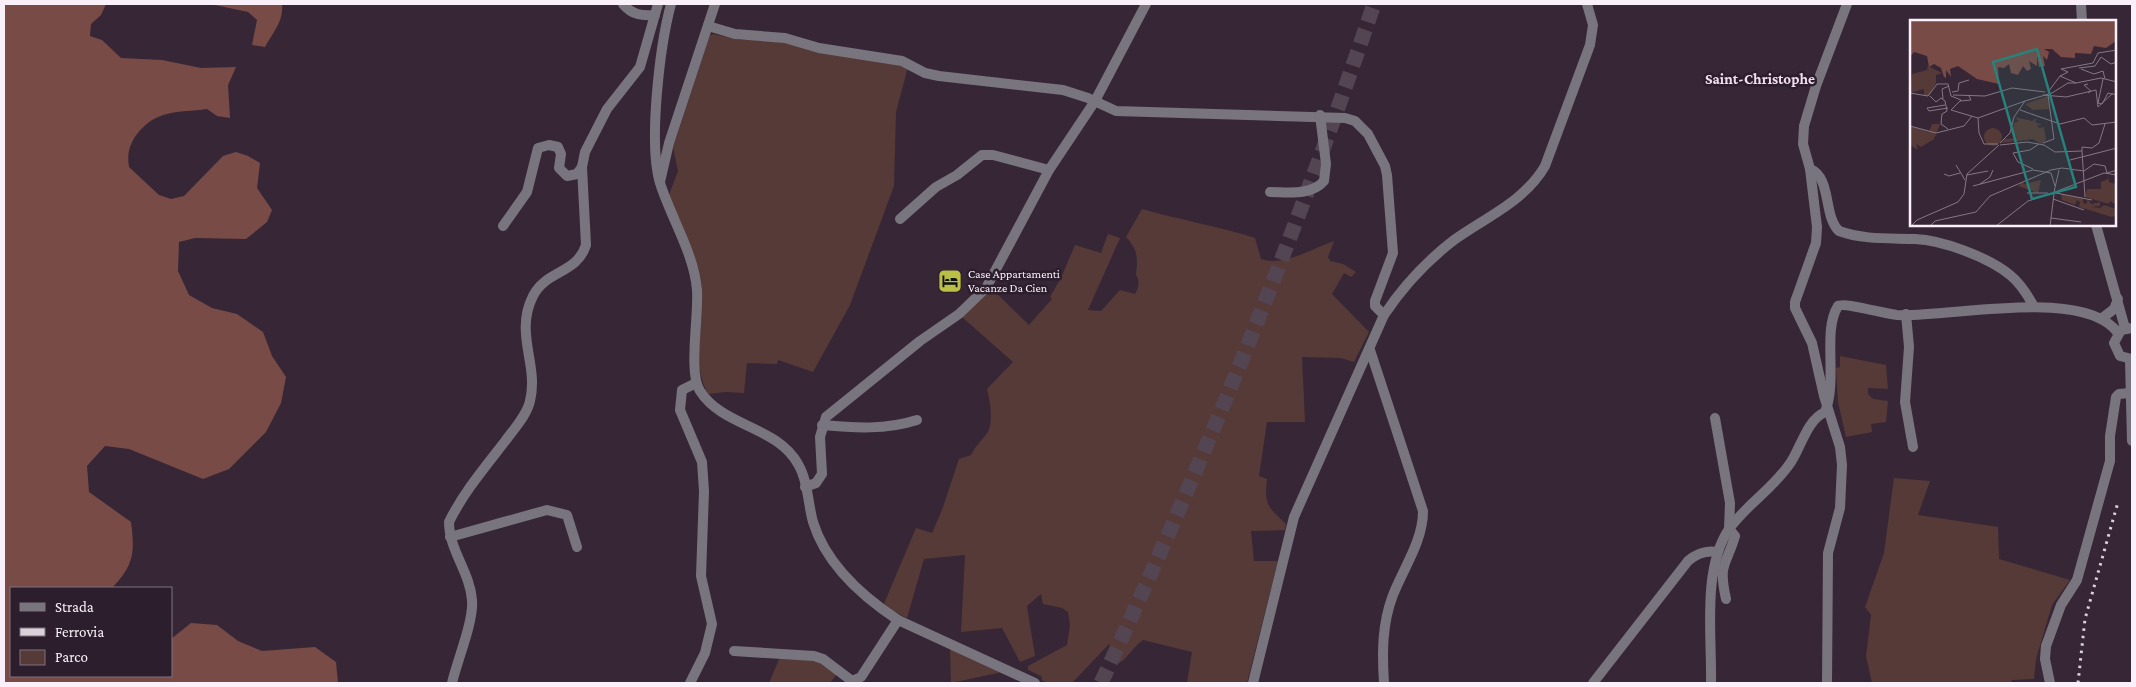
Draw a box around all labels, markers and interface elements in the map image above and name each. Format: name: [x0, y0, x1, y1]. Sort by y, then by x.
inset map: [1910, 20, 2116, 226]
district label: Saint-Christophe: [1705, 71, 1815, 87]
place label: Case Appartamenti Vacanze Da Cien: [968, 267, 1060, 295]
hotel icon: Case Appartamenti Vacanze Da Cien: [937, 268, 963, 294]
legend: [10, 587, 172, 677]
text: Strada: [55, 599, 94, 615]
text: Ferrovia: [55, 624, 104, 640]
text: Parco: [55, 649, 88, 665]

